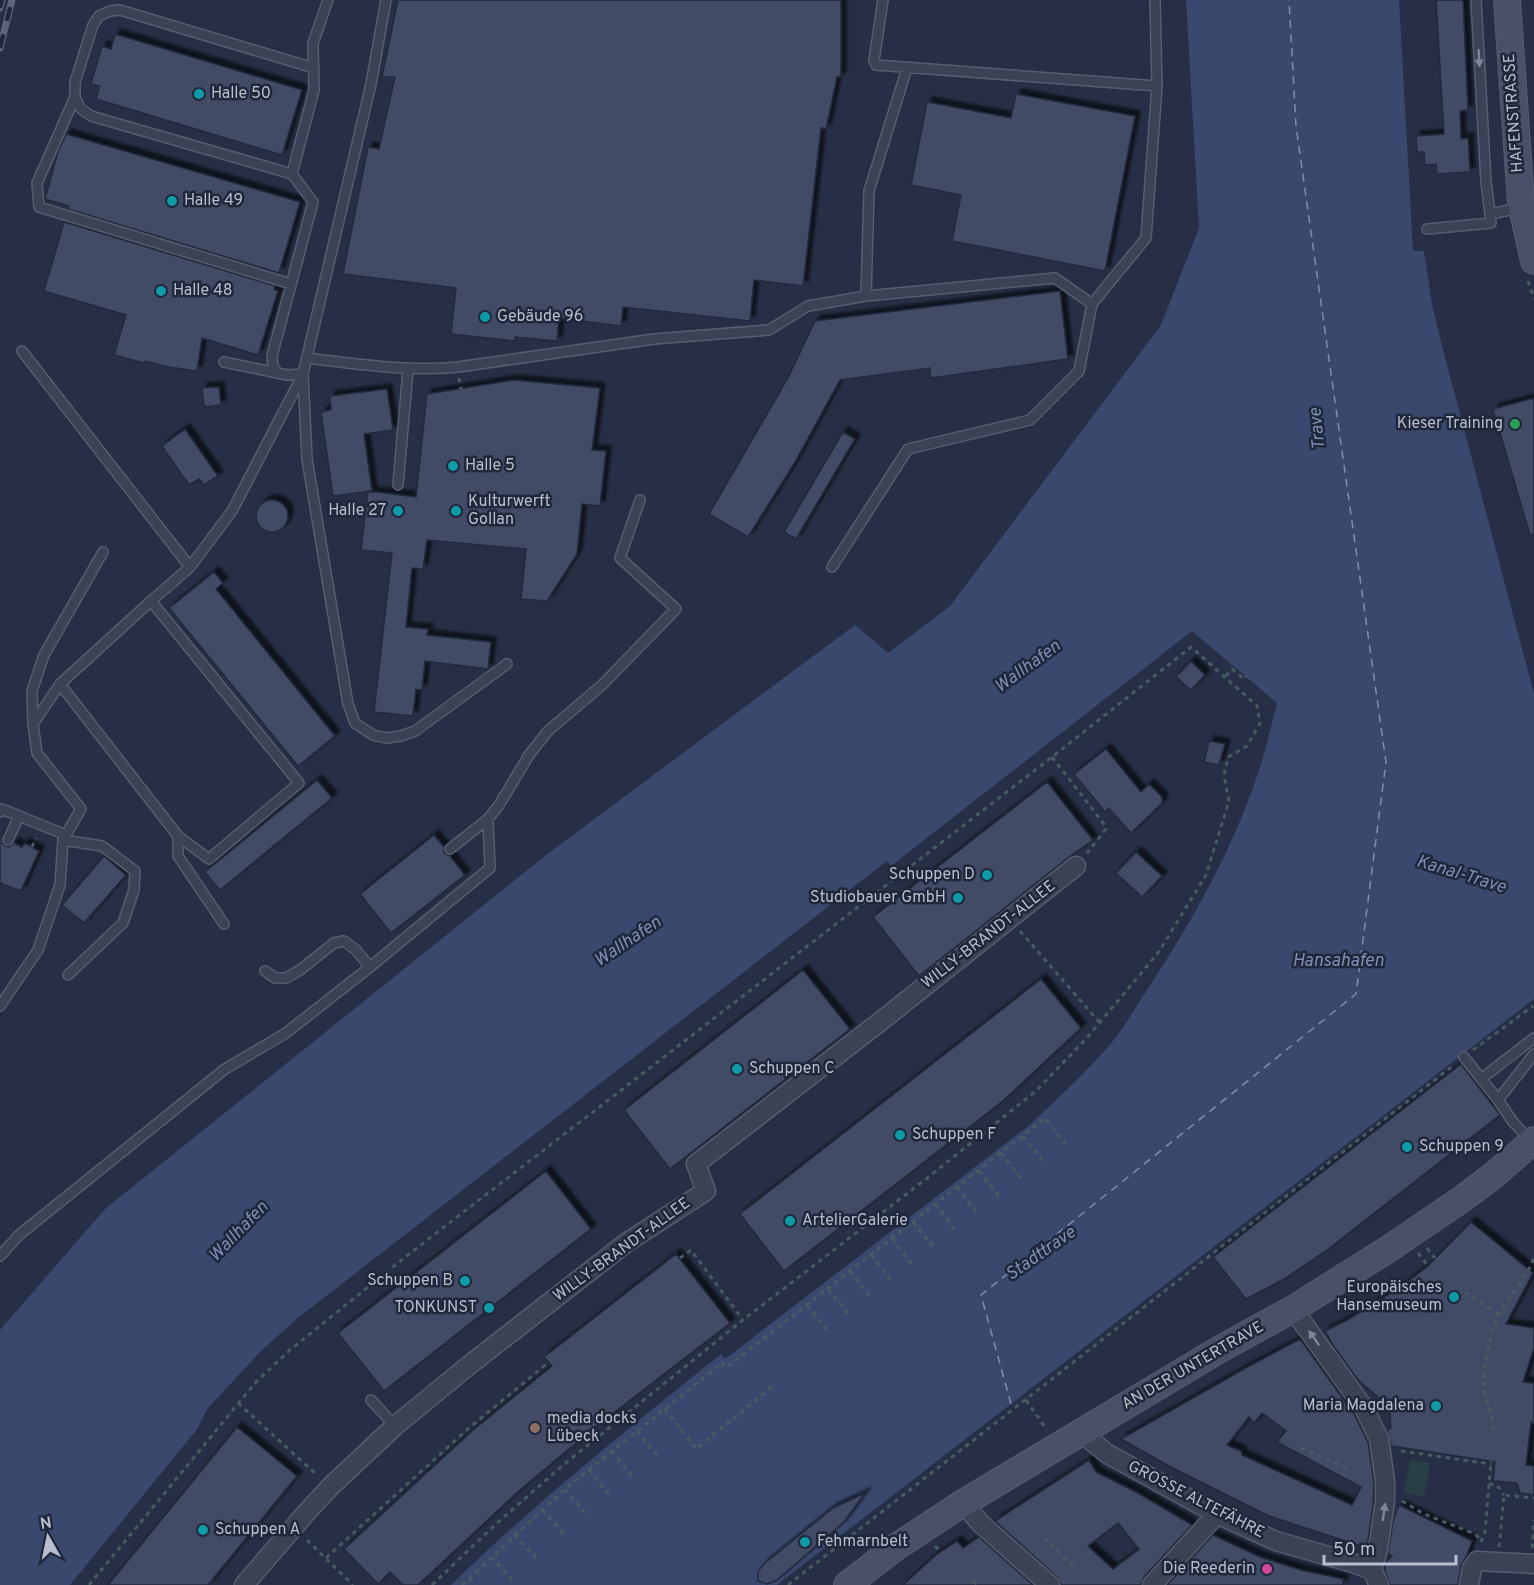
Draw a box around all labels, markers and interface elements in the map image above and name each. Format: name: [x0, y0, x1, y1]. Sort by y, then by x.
one-way arrow: [1475, 49, 1484, 68]
street label: HAFENSTRASSE: [1500, 53, 1528, 173]
place label: Halle 50: [211, 84, 271, 104]
marker: Halle 50: [192, 87, 206, 101]
place label: Halle 49: [184, 191, 243, 211]
marker: Halle 49: [165, 194, 179, 208]
place label: Halle 48: [173, 281, 233, 301]
marker: Halle 48: [154, 284, 168, 298]
place label: Gebäude 96: [497, 307, 583, 327]
marker: Gebäude 96: [478, 310, 492, 324]
water label: Trave: [1304, 406, 1332, 451]
place label: Kieser Training: [1397, 414, 1503, 434]
marker: Kieser Training: [1508, 417, 1522, 431]
place label: Halle 5: [465, 456, 515, 476]
marker: Halle 5: [446, 459, 460, 473]
place label: Kulturwerft Gollan: [468, 492, 551, 530]
place label: Halle 27: [328, 501, 386, 521]
marker: Halle 27: [391, 504, 405, 518]
marker: Kulturwerft Gollan: [449, 504, 463, 518]
water label: Wallhafen: [990, 635, 1066, 699]
water label: Kanal-Trave: [1413, 850, 1509, 900]
place label: Schuppen D: [889, 865, 975, 885]
marker: Schuppen D: [980, 868, 994, 882]
street label: WILLY-BRANDT-ALLEE: [918, 876, 1060, 994]
place label: Studiobauer GmbH: [810, 888, 946, 908]
marker: Studiobauer GmbH: [951, 891, 965, 905]
water label: Wallhafen: [590, 911, 666, 973]
water label: Hansahafen: [1292, 950, 1384, 973]
place label: Schuppen C: [749, 1059, 835, 1079]
marker: Schuppen C: [730, 1062, 744, 1076]
place label: Schuppen F: [912, 1125, 996, 1145]
marker: Schuppen F: [893, 1128, 907, 1142]
place label: Schuppen 9: [1419, 1137, 1504, 1157]
marker: Schuppen 9: [1400, 1140, 1414, 1154]
street label: WILLY-BRANDT-ALLEE: [550, 1194, 694, 1306]
water label: Wallhafen: [204, 1196, 274, 1267]
place label: ArtelierGalerie: [802, 1211, 908, 1231]
marker: ArtelierGalerie: [783, 1214, 797, 1228]
water label: Stadttrave: [1001, 1221, 1081, 1286]
place label: Schuppen B: [367, 1271, 453, 1291]
marker: Schuppen B: [458, 1274, 472, 1288]
place label: Europäisches Hansemuseum: [1336, 1278, 1442, 1316]
marker: Europäisches Hansemuseum: [1447, 1290, 1461, 1304]
place label: TONKUNST: [394, 1298, 477, 1318]
marker: TONKUNST: [482, 1301, 496, 1315]
street label: AN DER UNTERTRAVE: [1119, 1317, 1267, 1415]
one-way arrow: [1308, 1330, 1320, 1346]
place label: Maria Magdalena: [1303, 1396, 1424, 1416]
marker: Maria Magdalena: [1429, 1399, 1443, 1413]
place label: media docks Lübeck: [547, 1409, 637, 1447]
marker: media docks Lübeck: [528, 1421, 542, 1435]
street label: GROSSE ALTEFÄHRE: [1124, 1456, 1268, 1543]
one-way arrow: [1379, 1503, 1388, 1522]
north arrow: [18, 1507, 78, 1567]
text: N: [39, 1513, 53, 1535]
place label: Schuppen A: [215, 1520, 301, 1540]
marker: Schuppen A: [196, 1523, 210, 1537]
scale bar: [1324, 1528, 1456, 1566]
place label: Fehmarnbelt: [817, 1532, 908, 1552]
marker: Fehmarnbelt: [798, 1535, 812, 1549]
text: 50 m: [1333, 1539, 1375, 1562]
place label: Die Reederin: [1163, 1559, 1255, 1579]
marker: Die Reederin: [1260, 1562, 1274, 1576]

